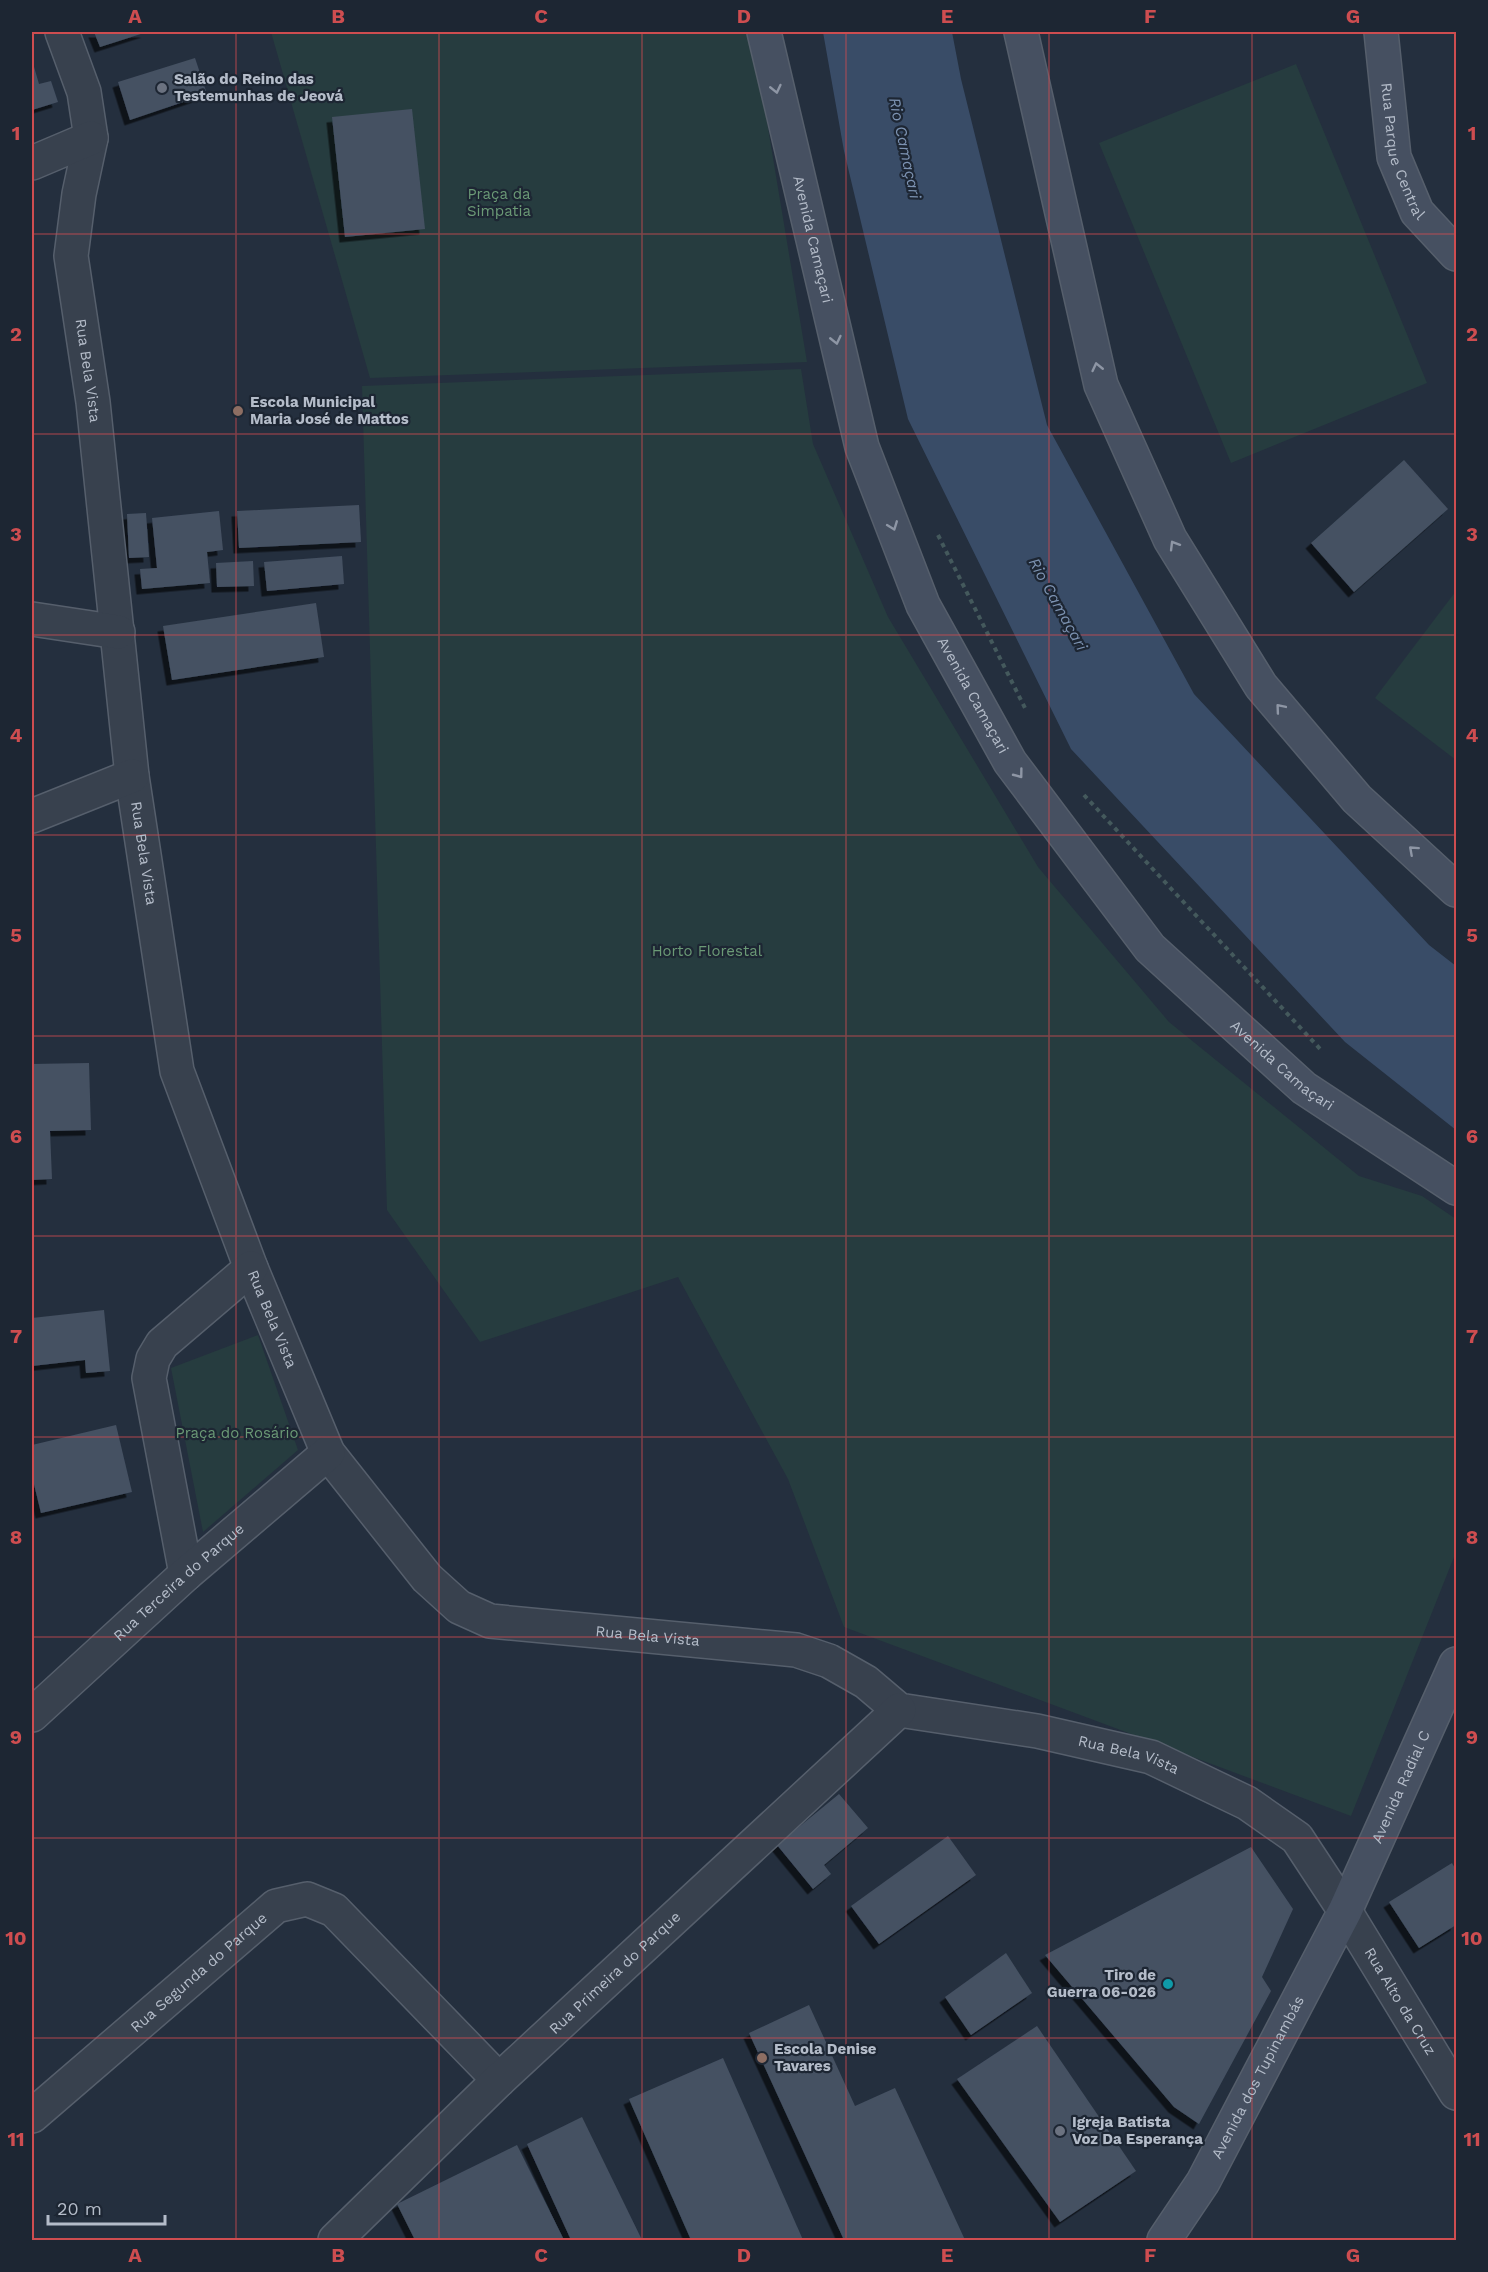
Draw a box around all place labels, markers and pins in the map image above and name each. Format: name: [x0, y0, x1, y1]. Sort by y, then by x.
place label: Salão do Reino das Testemunhas de Jeová: [174, 70, 343, 105]
marker: Salão do Reino das Testemunhas de Jeová: [155, 81, 169, 95]
place label: Escola Municipal Maria José de Mattos: [250, 393, 409, 428]
marker: Escola Municipal Maria José de Mattos: [231, 404, 245, 418]
place label: Tiro de Guerra 06-026: [1047, 1966, 1156, 2001]
marker: Tiro de Guerra 06-026: [1161, 1977, 1175, 1991]
place label: Escola Denise Tavares: [774, 2040, 877, 2075]
marker: Escola Denise Tavares: [755, 2051, 769, 2065]
place label: Igreja Batista Voz Da Esperança: [1072, 2113, 1203, 2148]
marker: Igreja Batista Voz Da Esperança: [1053, 2124, 1067, 2138]

